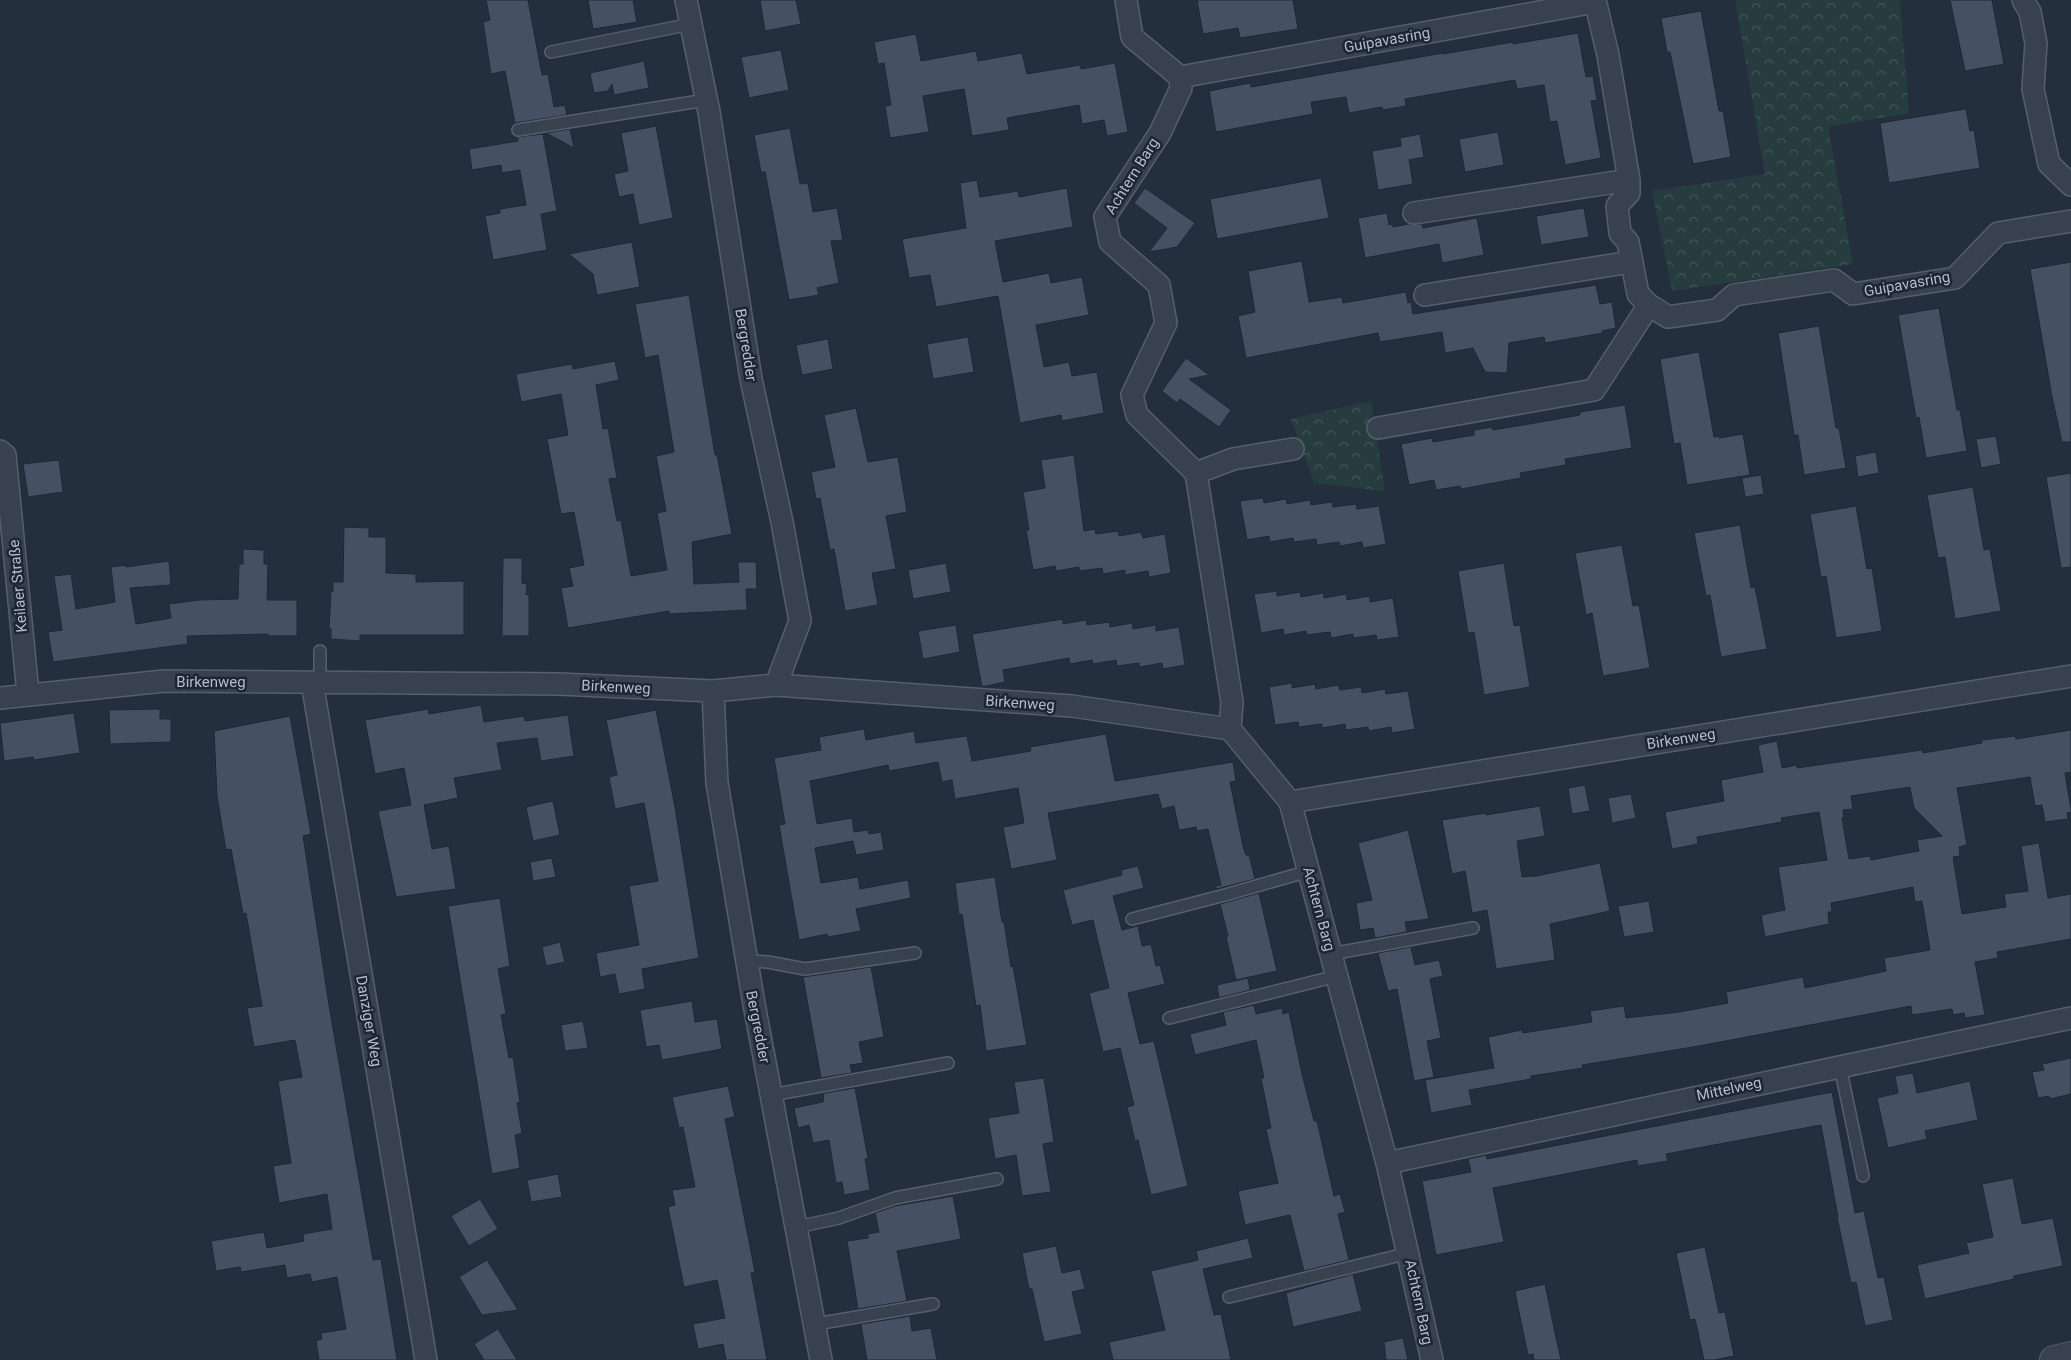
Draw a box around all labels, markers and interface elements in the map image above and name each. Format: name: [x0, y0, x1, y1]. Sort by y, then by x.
street label: Guipavasring: [1343, 24, 1431, 56]
street label: Achtern Barg: [1101, 134, 1163, 218]
street label: Guipavasring: [1863, 268, 1951, 300]
street label: Bergredder: [731, 307, 761, 383]
street label: Keilaer Straße: [5, 539, 31, 633]
street label: Birkenweg: [176, 673, 246, 691]
street label: Birkenweg: [581, 676, 651, 698]
street label: Birkenweg: [985, 692, 1055, 714]
street label: Birkenweg: [1645, 725, 1717, 753]
street label: Achtern Barg: [1299, 865, 1339, 953]
street label: Danziger Weg: [352, 974, 386, 1068]
street label: Bergredder: [742, 989, 774, 1065]
street label: Mittelweg: [1695, 1073, 1763, 1105]
street label: Achtern Barg: [1401, 1258, 1437, 1346]

